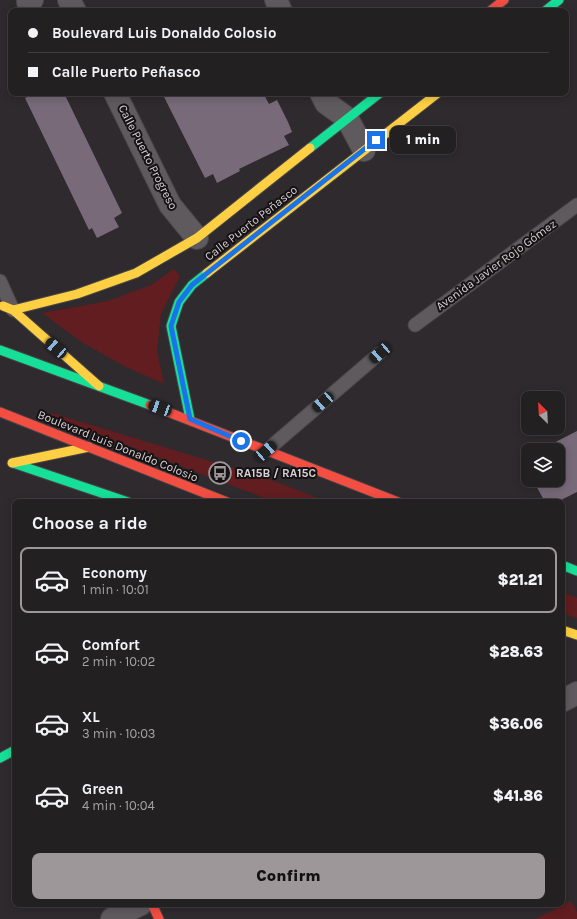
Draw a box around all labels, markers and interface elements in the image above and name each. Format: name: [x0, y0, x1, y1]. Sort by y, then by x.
text: Boulevard Luis Donaldo Colosio: [52, 24, 276, 42]
text: Calle Puerto Peñasco: [52, 63, 200, 81]
street label: Calle Puerto Progreso: [115, 102, 181, 212]
callout: 1 min: [390, 126, 456, 154]
route end: [367, 131, 385, 149]
text: 1 min: [406, 132, 440, 147]
street label: Calle Puerto Peñasco: [202, 182, 300, 264]
street label: Avenida Javier Rojo Gómez: [433, 217, 559, 313]
car: [43, 336, 69, 360]
car: [367, 341, 393, 365]
car: [310, 390, 336, 414]
north arrow: [521, 391, 565, 435]
map controls: [521, 391, 565, 487]
car: [147, 398, 173, 418]
street label: Boulevard Luis Donaldo Colosio: [36, 407, 200, 485]
route start: [232, 432, 250, 450]
car: [253, 439, 279, 463]
button: layers: [521, 443, 565, 487]
bus stop icon: RA15B / RA15C: [207, 460, 233, 486]
place label: RA15B / RA15C: [236, 466, 316, 480]
text: Choose a ride: [32, 512, 147, 534]
icon: car: [34, 562, 70, 598]
text: Economy: [82, 564, 147, 582]
text: $21.21: [497, 571, 543, 589]
text: 1 min · 10:01: [82, 582, 149, 597]
icon: car: [34, 634, 70, 670]
text: Comfort: [82, 636, 140, 654]
text: $28.63: [489, 643, 543, 661]
text: 2 min · 10:02: [82, 654, 155, 669]
icon: car: [34, 706, 70, 742]
text: XL: [82, 708, 100, 726]
text: $36.06: [489, 715, 543, 733]
text: 3 min · 10:03: [82, 726, 156, 741]
icon: car: [34, 778, 70, 814]
text: Green: [82, 780, 123, 798]
text: $41.86: [493, 787, 543, 805]
text: 4 min · 10:04: [82, 798, 155, 813]
button: Confirm: [32, 853, 545, 899]

